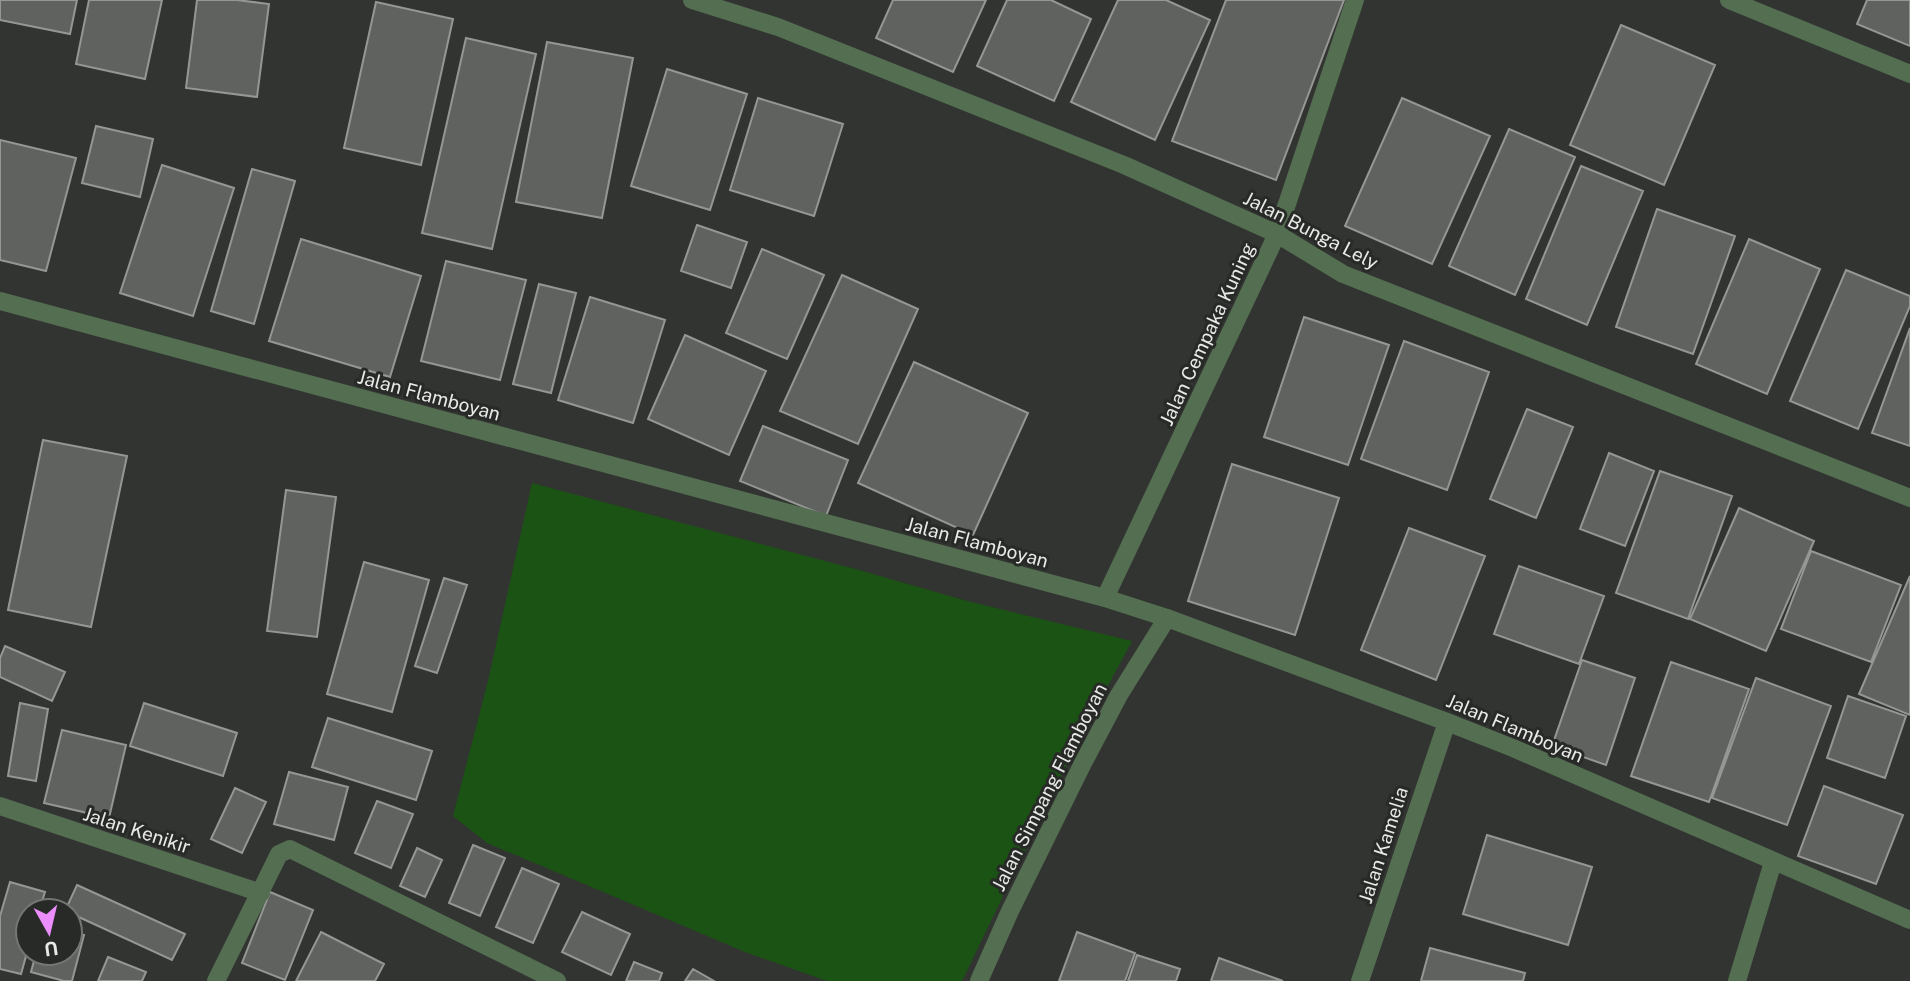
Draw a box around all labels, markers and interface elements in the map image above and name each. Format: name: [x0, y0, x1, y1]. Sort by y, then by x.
street label: Jalan Bunga Lely: [1240, 187, 1382, 273]
street label: Jalan Cempaka Kuning: [1155, 239, 1259, 429]
street label: Jalan Flamboyan: [355, 365, 503, 425]
street label: Jalan Flamboyan: [903, 512, 1051, 572]
street label: Jalan Simpang Flamboyan: [987, 680, 1111, 894]
street label: Jalan Flamboyan: [1443, 689, 1587, 767]
street label: Jalan Kamelia: [1354, 784, 1412, 906]
street label: Jalan Kenikir: [81, 802, 193, 858]
north arrow: [14, 897, 84, 967]
text: U: [43, 937, 60, 961]

